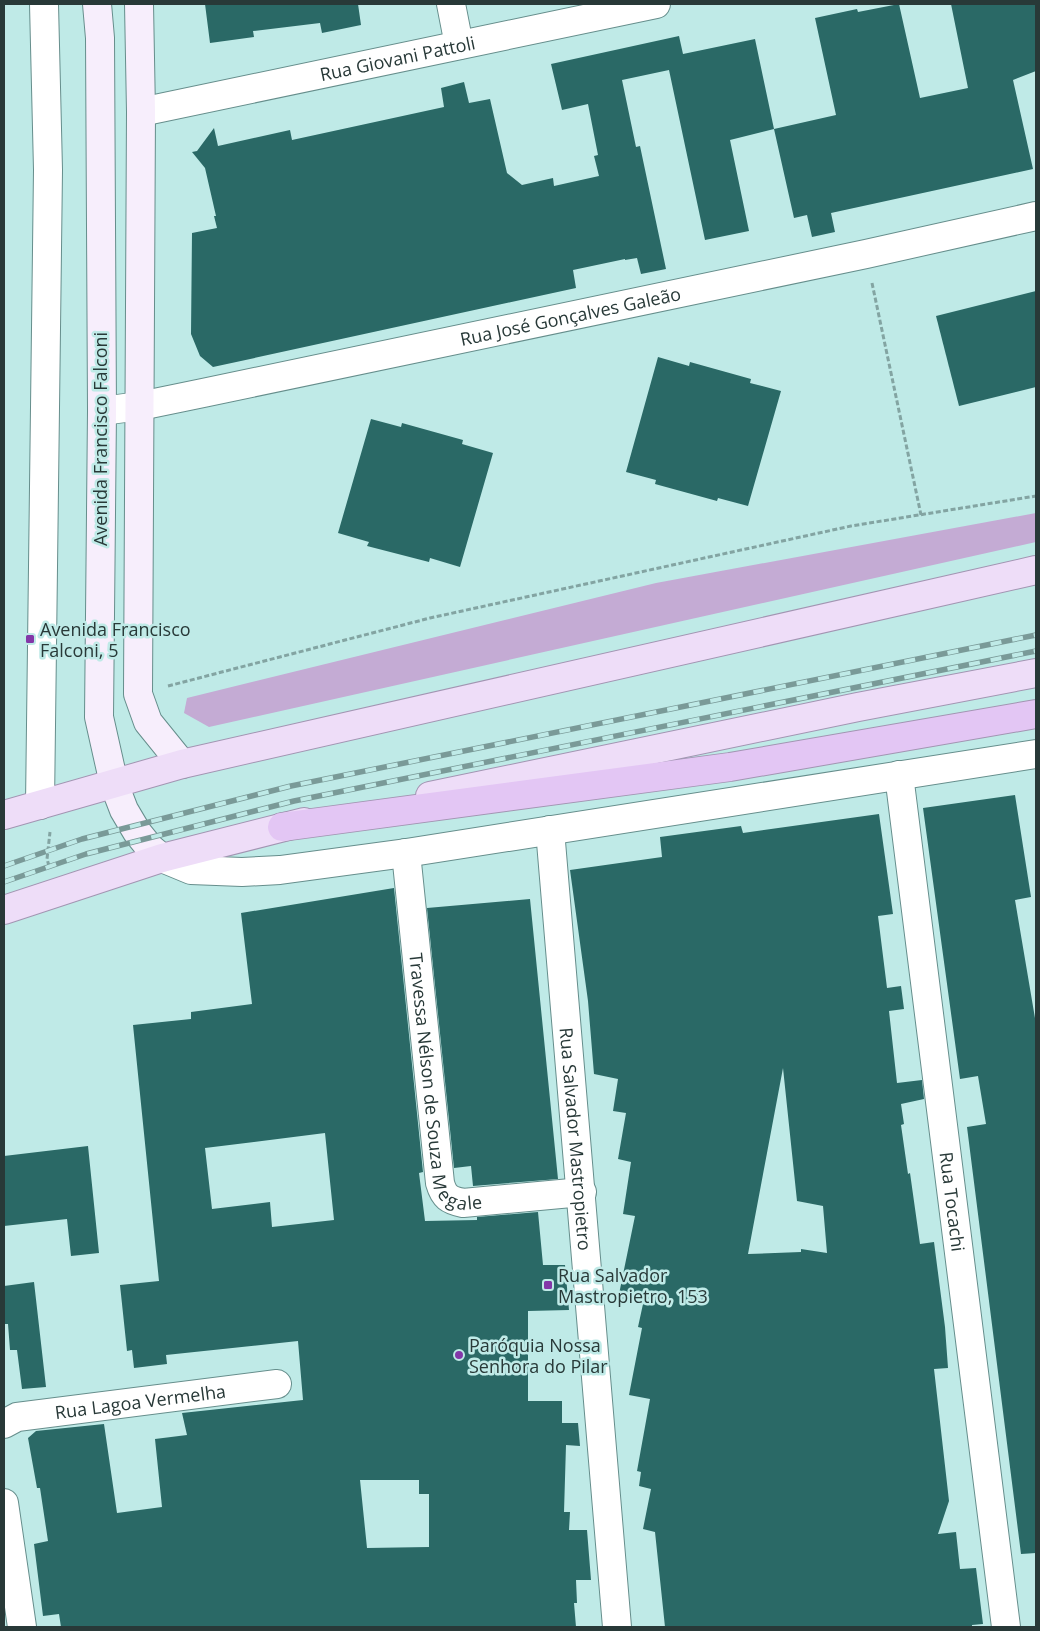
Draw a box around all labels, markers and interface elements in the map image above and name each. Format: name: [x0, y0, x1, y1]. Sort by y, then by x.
street label: Rua Giovani Pattoli: [318, 30, 477, 86]
street label: Rua José Gonçalves Galeão: [458, 281, 683, 351]
street label: Avenida Francisco Falconi: [88, 332, 112, 546]
place label: Avenida Francisco Falconi, 5: [40, 617, 191, 662]
marker: Avenida Francisco Falconi, 5: [24, 633, 36, 645]
street label: Travessa Nélson de Souza Megale: [404, 952, 483, 1216]
street label: Rua Salvador Mastropietro: [555, 1026, 597, 1251]
street label: Rua Tocachi: [934, 1150, 971, 1253]
place label: Rua Salvador Mastropietro, 153: [558, 1263, 708, 1308]
marker: Rua Salvador Mastropietro, 153: [542, 1279, 554, 1291]
place label: Paróquia Nossa Senhora do Pilar: [469, 1333, 608, 1378]
marker: Paróquia Nossa Senhora do Pilar: [453, 1349, 465, 1361]
street label: Rua Lagoa Vermelha: [53, 1379, 227, 1424]

